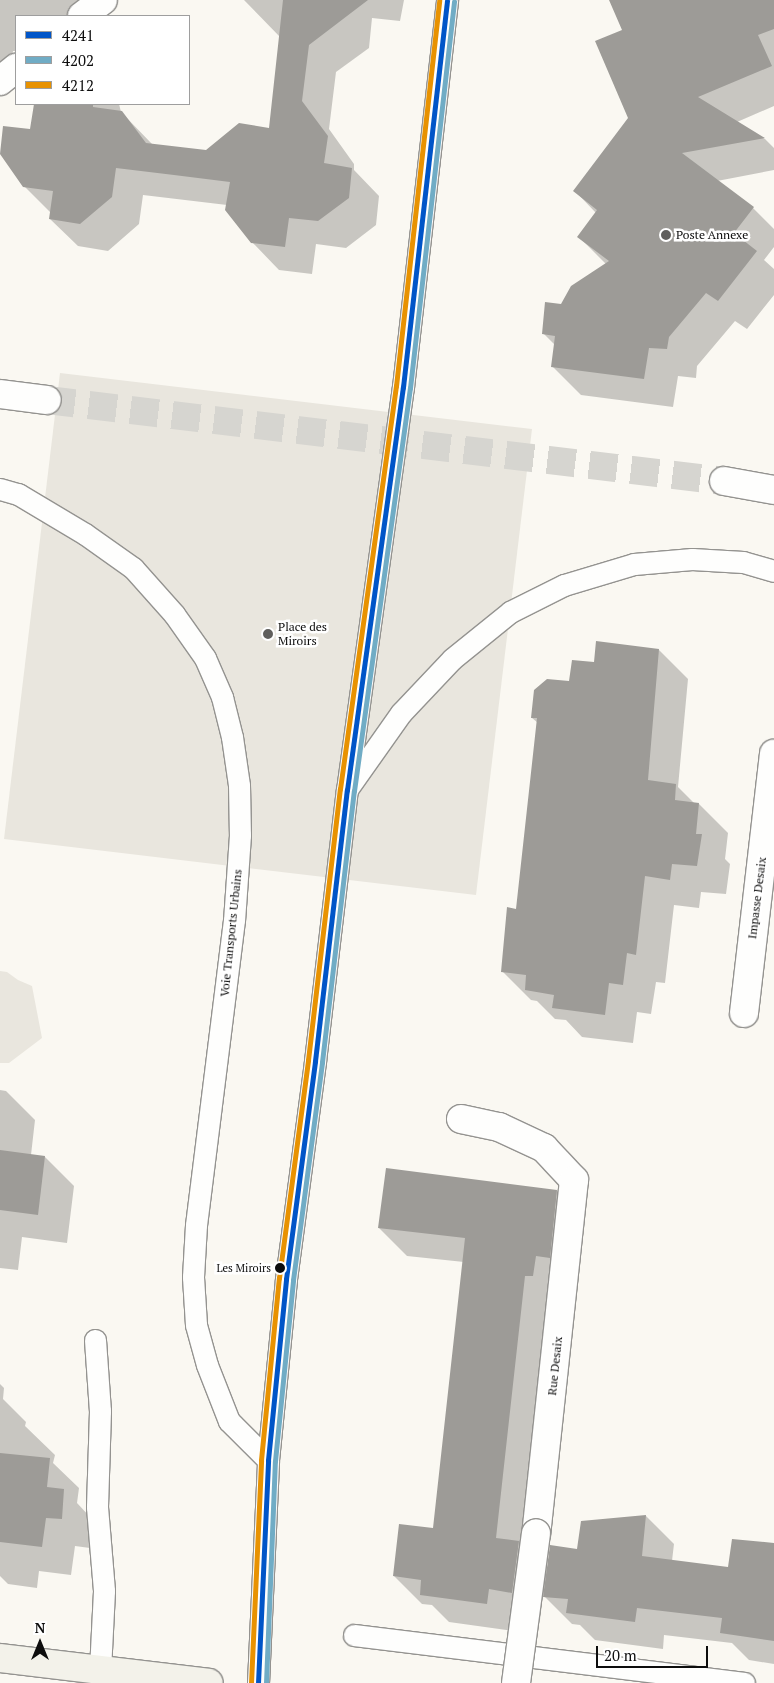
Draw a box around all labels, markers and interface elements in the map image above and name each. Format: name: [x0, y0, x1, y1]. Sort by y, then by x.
legend: [15, 15, 190, 105]
text: 4241: [62, 25, 94, 45]
text: 4202: [62, 50, 94, 70]
text: 4212: [62, 75, 94, 95]
place label: Poste Annexe: [676, 228, 748, 242]
marker: Poste Annexe: [660, 229, 672, 241]
place label: Place des Miroirs: [278, 620, 327, 648]
marker: Place des Miroirs: [262, 628, 274, 640]
street label: Impasse Desaix: [745, 856, 769, 940]
street label: Voie Transports Urbains: [217, 869, 245, 997]
place label: Les Miroirs: [217, 1261, 271, 1275]
marker: Les Miroirs: [275, 1263, 285, 1273]
street label: Rue Desaix: [545, 1336, 565, 1396]
north arrow: [15, 1618, 65, 1668]
text: N: [35, 1618, 45, 1637]
scale bar: [599, 1636, 712, 1668]
text: 20 m: [604, 1645, 637, 1665]

